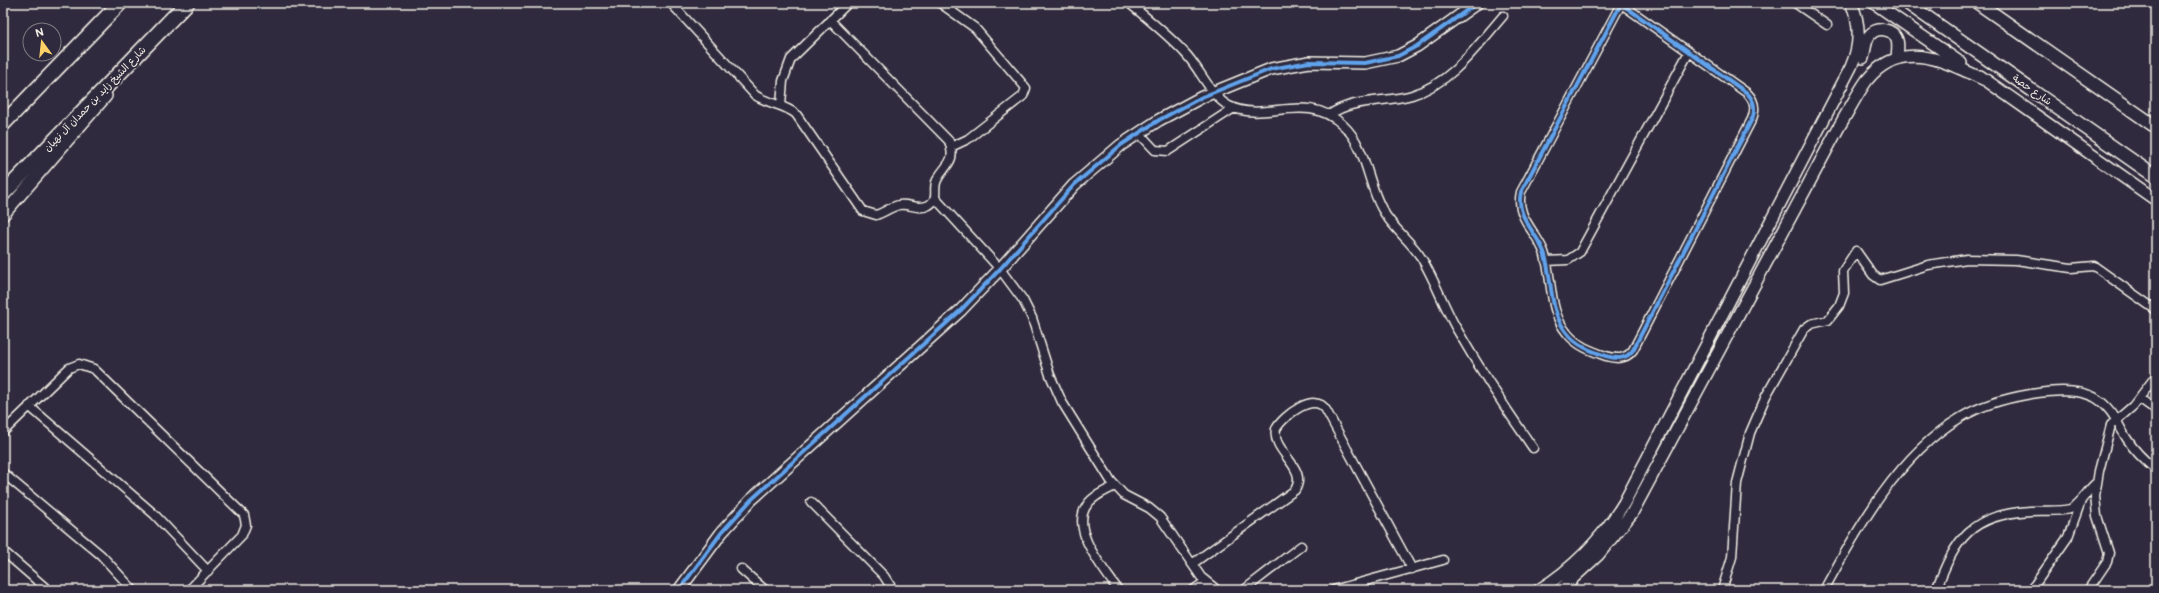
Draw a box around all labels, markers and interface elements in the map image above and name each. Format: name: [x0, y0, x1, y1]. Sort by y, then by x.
north arrow: [22, 22, 62, 62]
text: N: [34, 25, 45, 40]
street label: شارع الشيخ زايد بن حمدان آل نهيان: [42, 44, 149, 155]
street label: شارع حصة: [2009, 72, 2054, 109]

